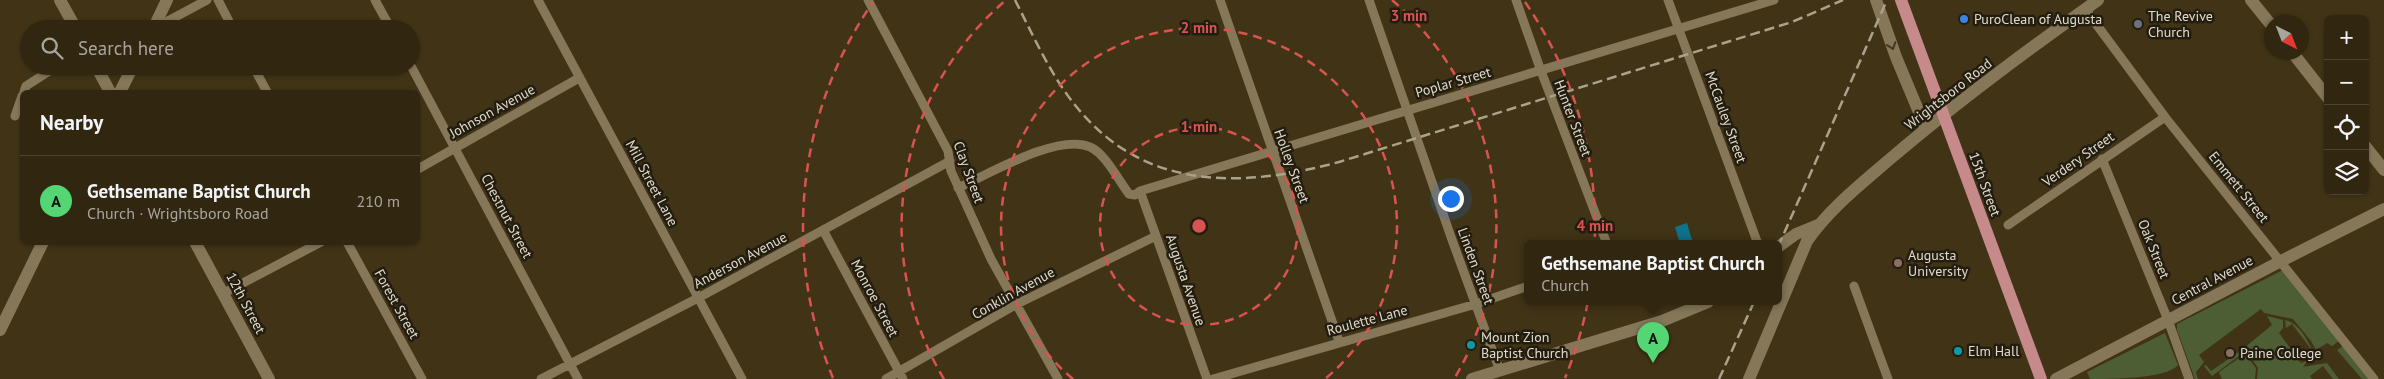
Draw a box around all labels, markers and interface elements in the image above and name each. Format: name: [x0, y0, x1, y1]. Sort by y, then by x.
text: 3 min: [1391, 6, 1427, 25]
place label: The Revive Church: [2148, 7, 2213, 41]
place label: PuroClean of Augusta: [1974, 10, 2102, 28]
marker: PuroClean of Augusta: [1958, 13, 1970, 25]
north arrow: [2264, 15, 2309, 60]
map controls: [2324, 15, 2369, 195]
button: +: [2324, 15, 2369, 60]
text: 2 min: [1181, 18, 1217, 37]
marker: The Revive Church: [2132, 18, 2144, 30]
search box: [20, 20, 420, 75]
icon: search: [38, 34, 66, 62]
text: Search here: [78, 36, 174, 60]
one-way arrow: [1886, 41, 1896, 50]
street label: Wrightsboro Road: [1901, 54, 1995, 134]
button: −: [2324, 60, 2369, 105]
street label: Poplar Street: [1413, 63, 1493, 101]
street label: McCauley Street: [1701, 69, 1751, 165]
street label: Hunter Street: [1550, 77, 1596, 159]
street label: Johnson Avenue: [445, 80, 538, 142]
button: locate: [2324, 105, 2369, 150]
text: Nearby: [40, 109, 103, 136]
text: 1 min: [1181, 117, 1217, 136]
street label: Holley Street: [1270, 127, 1314, 206]
street label: Verdery Street: [2038, 127, 2118, 191]
street label: Mill Street Lane: [622, 137, 682, 229]
street label: Clay Street: [950, 139, 989, 206]
street label: Emmett Street: [2205, 148, 2273, 226]
street label: 15th Street: [1965, 149, 2005, 219]
button: layers: [2324, 150, 2369, 195]
street label: Chestnut Street: [477, 171, 537, 261]
text: Gethsemane Baptist Church: [87, 179, 311, 203]
your location: [1438, 186, 1464, 212]
text: A: [51, 191, 61, 211]
text: 210 m: [357, 191, 400, 211]
text: Church · Wrightsboro Road: [87, 203, 269, 223]
text: 4 min: [1577, 216, 1613, 235]
centre of rings: [1190, 217, 1208, 235]
street label: Oak Street: [2134, 217, 2174, 281]
street label: Linden Street: [1454, 225, 1498, 307]
street label: Anderson Avenue: [690, 228, 790, 292]
street label: Augusta Avenue: [1162, 232, 1210, 328]
popup: [1524, 240, 1782, 305]
place label: Augusta University: [1908, 246, 1968, 280]
text: Gethsemane Baptist Church: [1541, 251, 1765, 275]
street label: Central Avenue: [2168, 251, 2256, 309]
street label: Monroe Street: [847, 256, 903, 340]
marker: Augusta University: [1892, 257, 1904, 269]
street label: Conklin Avenue: [968, 263, 1058, 323]
street label: Forest Street: [371, 266, 424, 342]
street label: 12th Street: [222, 269, 270, 337]
text: Church: [1541, 275, 1589, 295]
street label: Roulette Lane: [1325, 301, 1409, 339]
pin: A: [1637, 322, 1669, 363]
place label: Mount Zion Baptist Church: [1481, 328, 1569, 362]
marker: Mount Zion Baptist Church: [1465, 339, 1477, 351]
place label: Elm Hall: [1968, 342, 2019, 360]
place label: Paine College: [2240, 344, 2321, 362]
marker: Elm Hall: [1952, 345, 1964, 357]
marker: Paine College: [2224, 347, 2236, 359]

